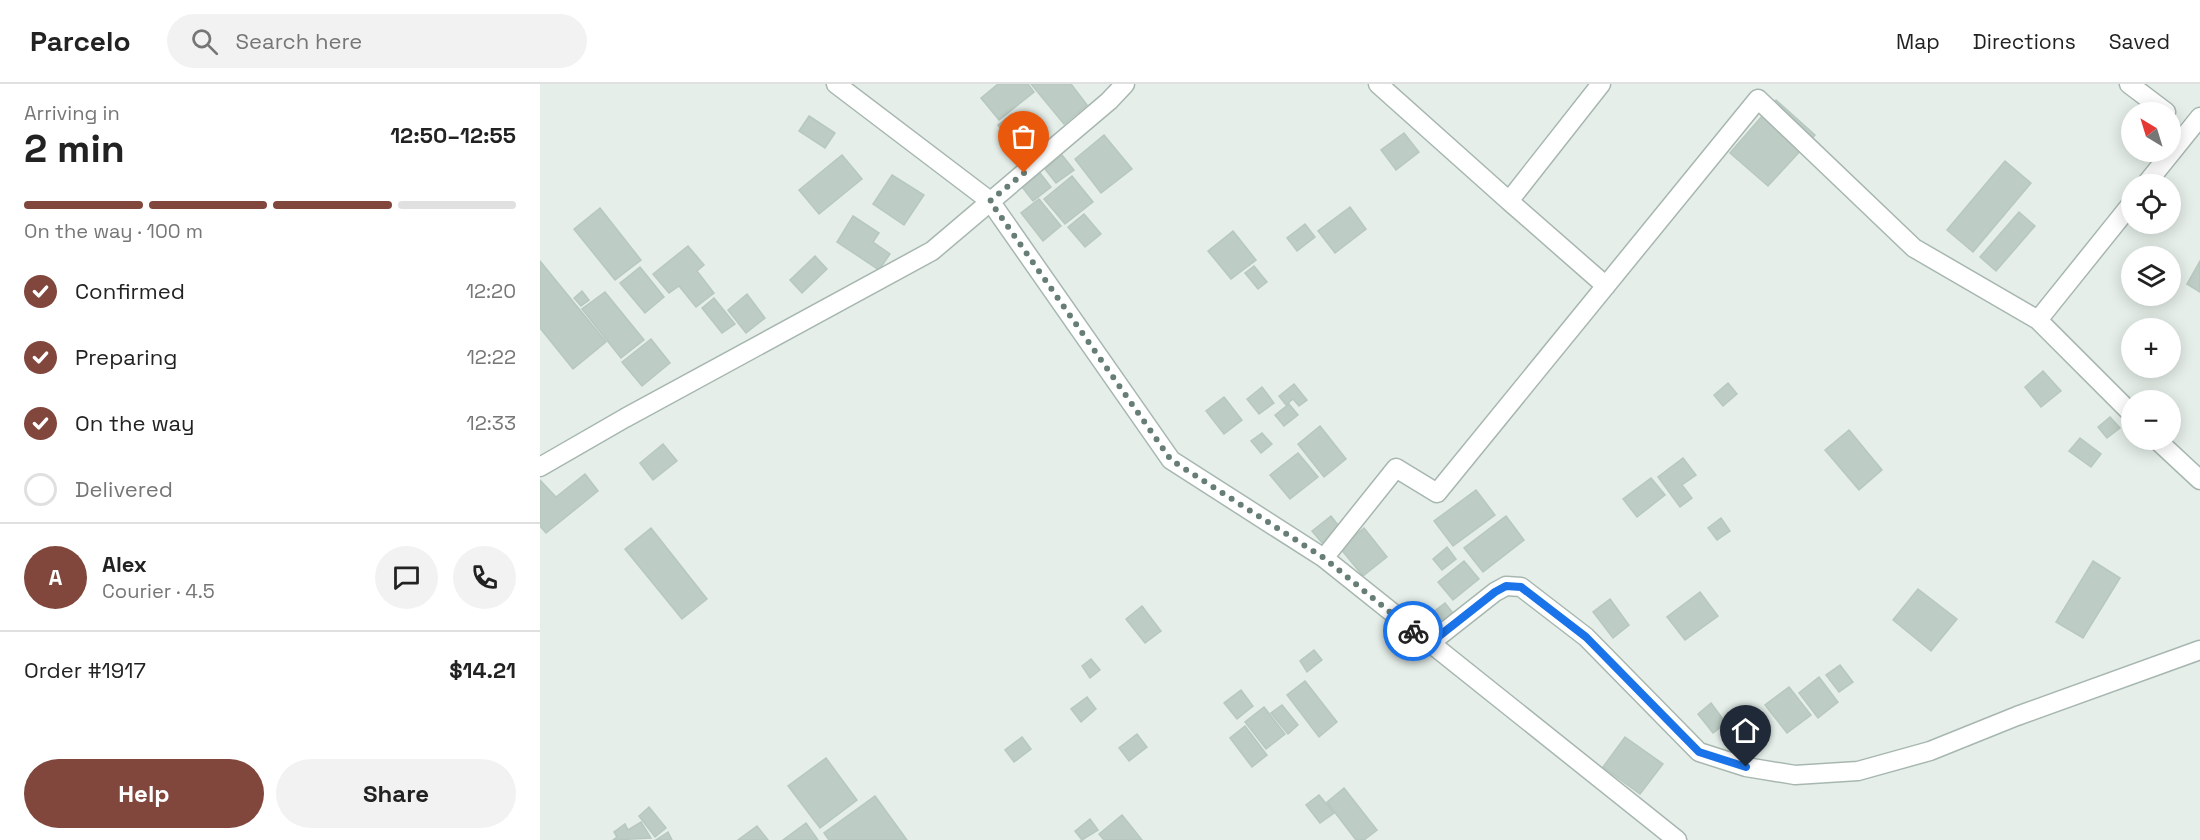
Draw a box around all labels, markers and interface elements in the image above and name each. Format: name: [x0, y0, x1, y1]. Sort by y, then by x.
search box: [167, 14, 587, 68]
text: Parcelo: [30, 23, 131, 59]
icon: search: [188, 25, 221, 58]
text: Search here: [236, 27, 362, 55]
text: Map: [1896, 28, 1940, 55]
text: Directions: [1973, 28, 2076, 55]
text: Saved: [2109, 28, 2170, 55]
text: Arriving in: [24, 100, 120, 126]
north arrow: [2121, 102, 2181, 162]
map controls: [2121, 102, 2181, 450]
pin: [998, 111, 1049, 173]
icon: bag: [1007, 120, 1040, 153]
text: 12:50–12:55: [390, 121, 516, 149]
text: 2 min: [24, 124, 125, 173]
button: locate: [2121, 174, 2181, 234]
text: On the way · 100 m: [24, 218, 203, 244]
button: layers: [2121, 246, 2181, 306]
icon: check: [24, 275, 57, 308]
text: Confirmed: [75, 277, 185, 305]
text: 12:20: [466, 278, 516, 304]
button: +: [2121, 318, 2181, 378]
icon: check: [24, 341, 57, 374]
text: Preparing: [75, 343, 177, 371]
text: 12:22: [466, 344, 516, 370]
button: −: [2121, 390, 2181, 450]
icon: check: [24, 407, 57, 440]
text: On the way: [75, 409, 194, 437]
text: 12:33: [466, 410, 516, 436]
text: Delivered: [75, 475, 173, 503]
button: chat: [375, 546, 438, 609]
button: phone: [453, 546, 516, 609]
text: Alex: [102, 550, 147, 578]
text: A: [49, 563, 62, 591]
text: Courier · 4.5: [102, 578, 215, 604]
courier: [1383, 601, 1443, 661]
icon: bike: [1397, 615, 1430, 648]
text: Order #1917: [24, 656, 146, 684]
text: $14.21: [449, 656, 516, 684]
pin: [1720, 705, 1771, 767]
icon: home: [1729, 714, 1762, 747]
button: Help: [24, 759, 264, 828]
button: Share: [276, 759, 516, 828]

